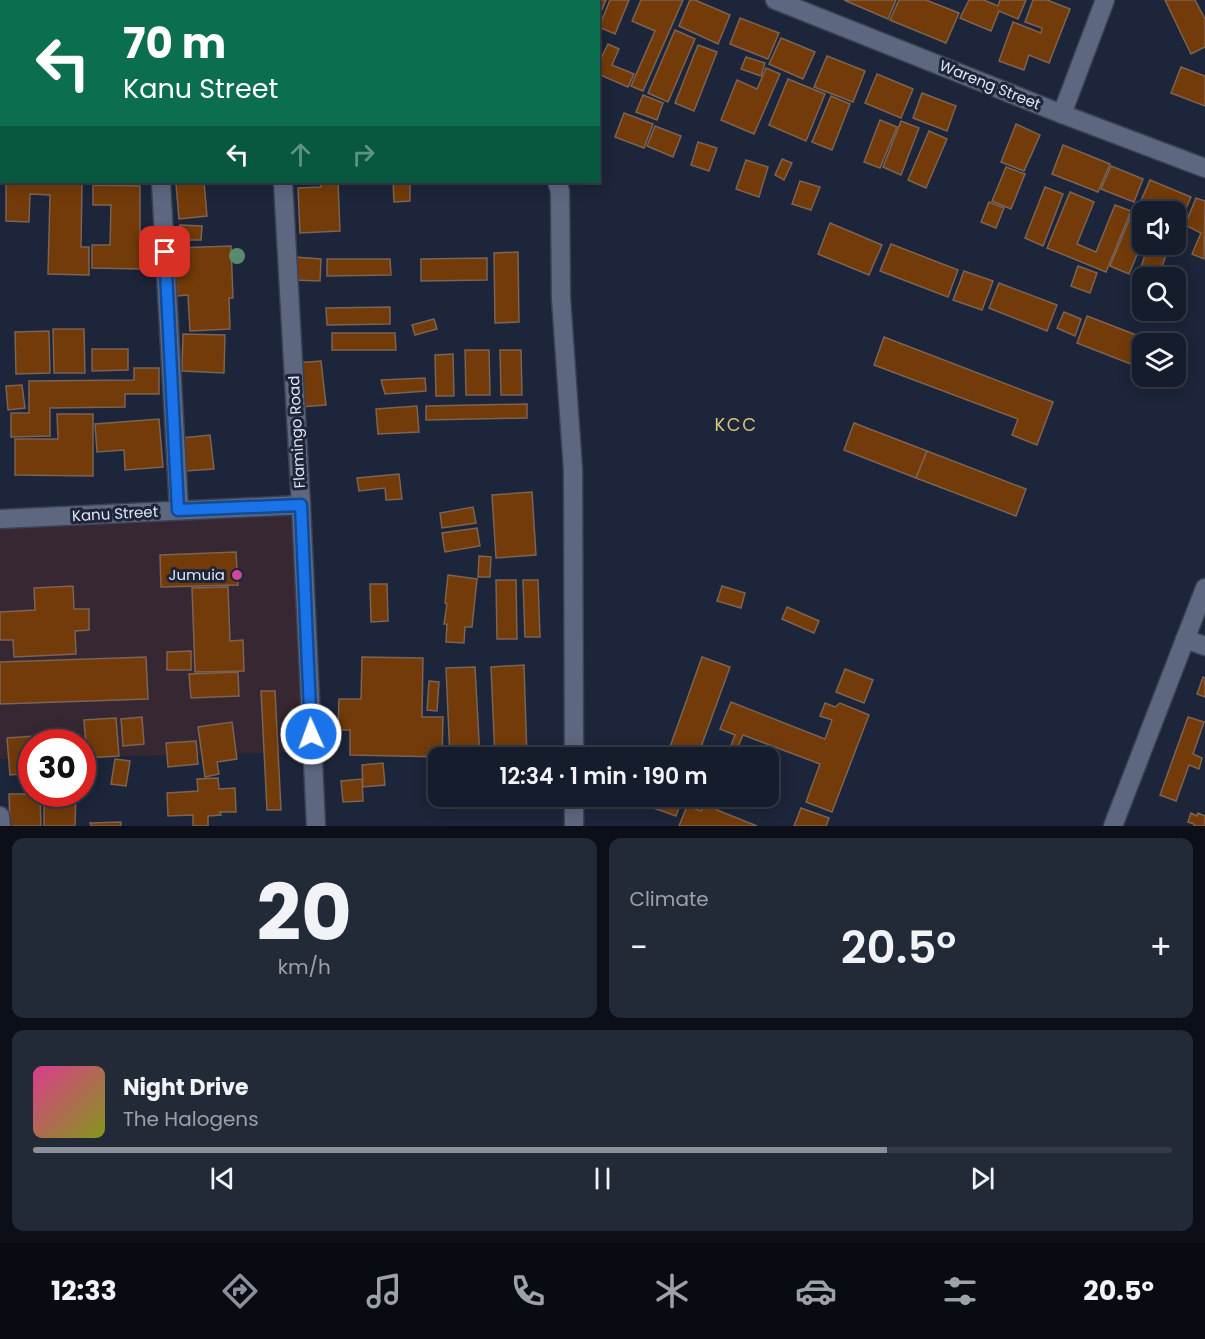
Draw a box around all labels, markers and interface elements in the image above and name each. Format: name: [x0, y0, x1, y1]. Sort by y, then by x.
text: 70 m: [123, 14, 226, 73]
icon: left: [24, 24, 102, 102]
street label: Wareng Street: [936, 55, 1044, 114]
text: Kanu Street: [123, 70, 278, 107]
icon: left: [221, 138, 254, 171]
icon: ahead: [284, 138, 317, 171]
icon: right: [347, 138, 380, 171]
map controls: [1132, 201, 1186, 387]
button: sound: [1132, 201, 1186, 255]
pin: [139, 226, 190, 277]
icon: arrive: [148, 235, 181, 268]
button: search: [1132, 267, 1186, 321]
button: layers: [1132, 333, 1186, 387]
street label: Flamingo Road: [283, 375, 310, 489]
district label: KCC: [714, 412, 758, 437]
street label: Kanu Street: [71, 501, 159, 526]
place label: Jumuia: [169, 564, 225, 585]
marker: Jumuia: [230, 568, 244, 582]
position arrow: [279, 702, 343, 766]
speed limit sign: 30: [18, 729, 96, 807]
text: 12:34 · 1 min · 190 m: [499, 761, 708, 792]
text: 20: [257, 858, 352, 967]
text: Climate: [630, 885, 709, 913]
text: 20.5°: [841, 916, 956, 979]
text: −: [630, 924, 648, 971]
text: +: [1149, 924, 1172, 971]
text: km/h: [278, 953, 331, 981]
text: Night Drive: [123, 1072, 249, 1103]
text: The Halogens: [123, 1105, 259, 1133]
icon: previous: [206, 1162, 239, 1195]
icon: pause: [586, 1162, 619, 1195]
icon: next: [966, 1162, 999, 1195]
icon: directions: [219, 1270, 261, 1312]
icon: music: [363, 1270, 405, 1312]
icon: phone: [507, 1270, 549, 1312]
icon: climate: [651, 1270, 693, 1312]
icon: car: [795, 1270, 837, 1312]
icon: filters: [939, 1270, 981, 1312]
text: 12:33: [51, 1272, 117, 1309]
text: 20.5°: [1083, 1272, 1154, 1309]

